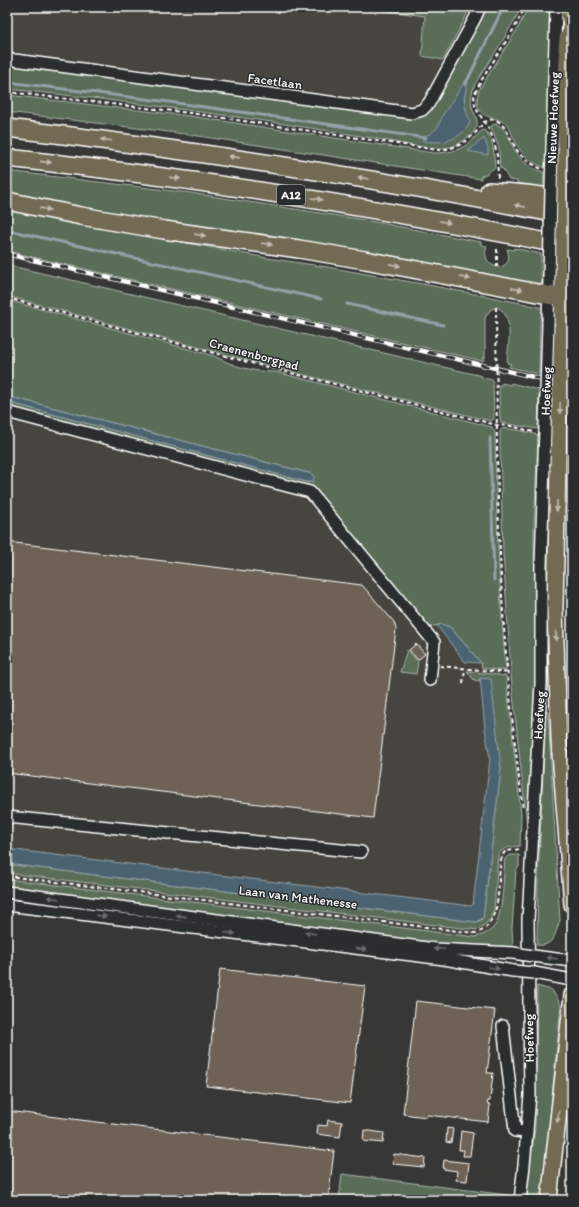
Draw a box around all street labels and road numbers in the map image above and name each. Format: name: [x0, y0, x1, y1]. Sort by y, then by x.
street label: Facetlaan: [247, 70, 304, 92]
street label: Nieuwe Hoefweg: [544, 71, 562, 164]
road number: A12: [277, 185, 305, 205]
street label: Craenenborgpad: [208, 335, 300, 373]
street label: Hoefweg: [538, 366, 554, 416]
street label: Hoefweg: [530, 690, 548, 740]
street label: Laan van Mathenesse: [238, 882, 358, 912]
street label: Hoefweg: [521, 1013, 537, 1062]

